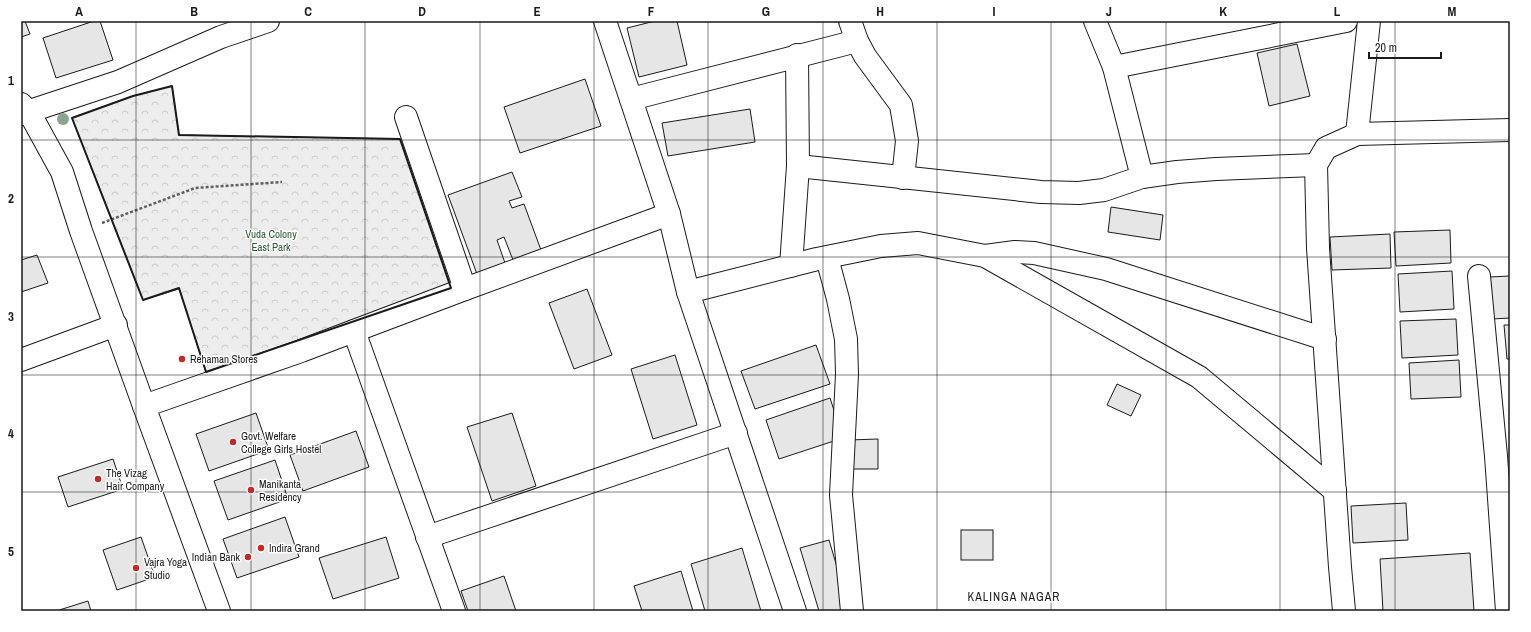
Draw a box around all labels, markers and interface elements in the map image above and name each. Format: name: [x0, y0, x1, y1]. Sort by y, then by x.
text: A: [75, 3, 83, 20]
text: B: [190, 3, 198, 20]
text: C: [304, 3, 312, 20]
text: D: [418, 3, 426, 20]
text: E: [533, 3, 541, 20]
text: F: [648, 3, 655, 20]
text: G: [762, 3, 770, 20]
text: H: [876, 3, 884, 20]
text: I: [993, 3, 996, 20]
text: J: [1106, 3, 1112, 20]
text: K: [1219, 3, 1227, 20]
text: L: [1334, 3, 1341, 20]
text: M: [1448, 3, 1457, 20]
scale bar: [1369, 34, 1441, 60]
text: 20 m: [1375, 40, 1397, 56]
text: 1: [8, 72, 14, 89]
text: 2: [8, 190, 14, 207]
park label: Vuda Colony East Park: [245, 227, 297, 254]
text: 3: [8, 308, 14, 325]
place label: Rehaman Stores: [190, 352, 258, 366]
marker: Rehaman Stores: [177, 354, 187, 364]
text: 4: [8, 425, 14, 442]
place label: Govt. Welfare College Girls Hostel: [241, 429, 321, 456]
marker: Govt. Welfare College Girls Hostel: [228, 437, 238, 447]
place label: The Vizag Hair Company: [106, 466, 165, 493]
marker: The Vizag Hair Company: [93, 474, 103, 484]
place label: Manikanta Residency: [259, 477, 302, 504]
marker: Manikanta Residency: [246, 485, 256, 495]
place label: Indira Grand: [269, 541, 320, 555]
text: 5: [8, 543, 14, 560]
marker: Indira Grand: [256, 543, 266, 553]
place label: Indian Bank: [192, 550, 240, 564]
marker: Indian Bank: [243, 552, 253, 562]
place label: Vajra Yoga Studio: [144, 555, 187, 582]
marker: Vajra Yoga Studio: [131, 563, 141, 573]
district label: KALINGA NAGAR: [968, 589, 1060, 605]

